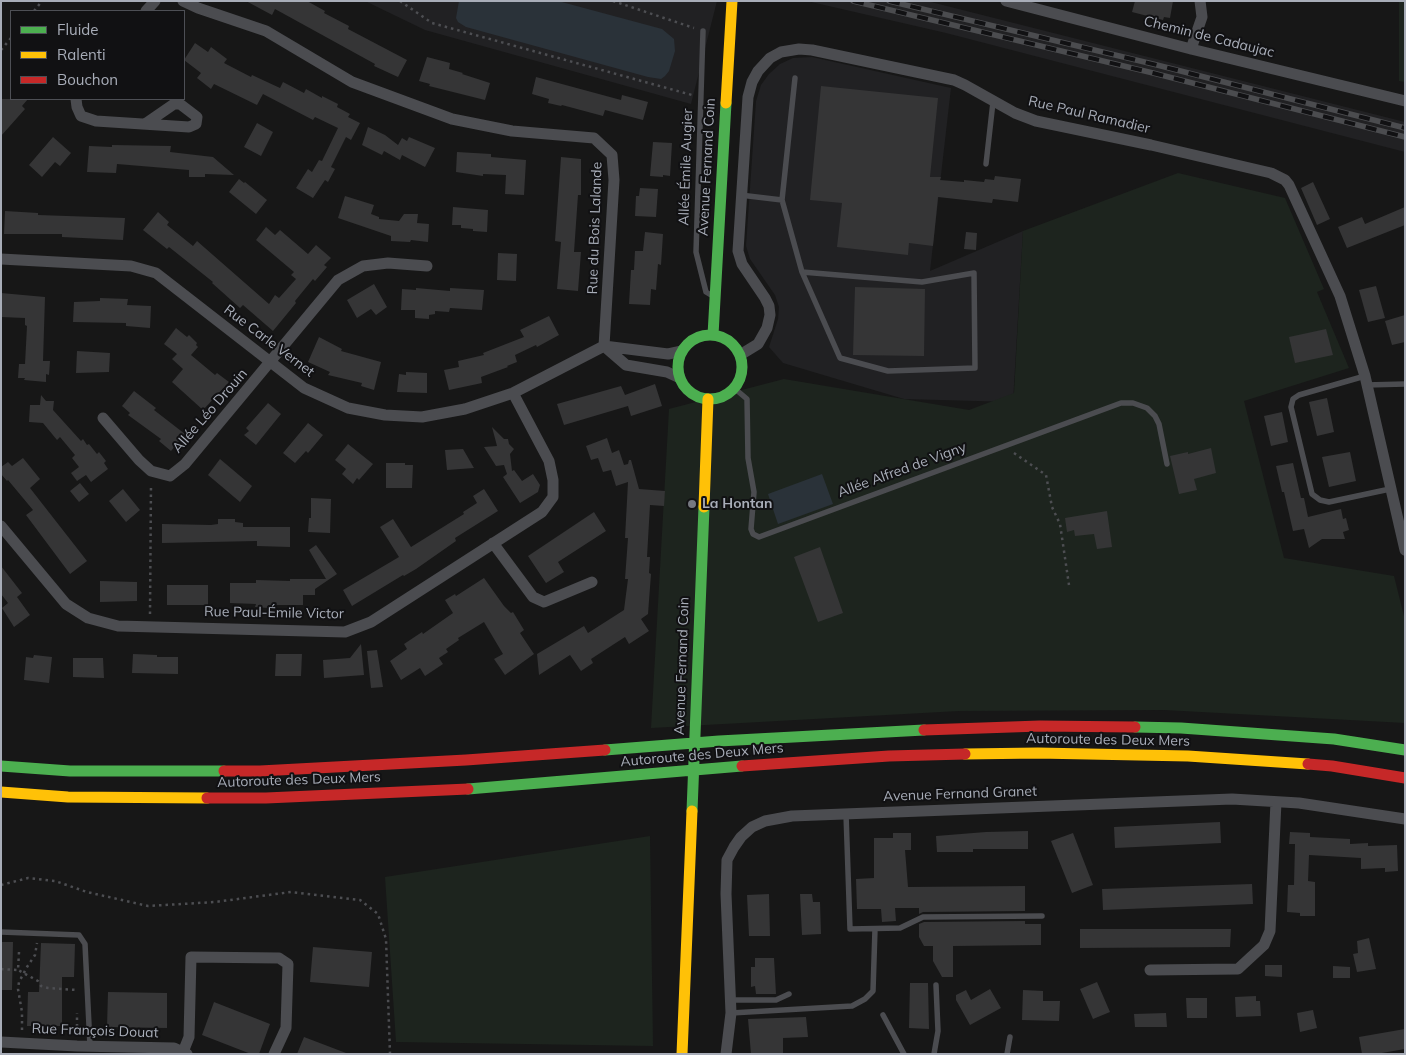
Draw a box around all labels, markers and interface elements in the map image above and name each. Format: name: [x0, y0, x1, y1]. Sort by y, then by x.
legend: [10, 10, 185, 100]
street label: Chemin de Cadaujac: [1142, 13, 1276, 61]
text: Fluide: [57, 20, 98, 39]
text: Ralenti: [57, 45, 106, 64]
text: Bouchon: [57, 70, 118, 89]
street label: Rue Paul Ramadier: [1026, 93, 1152, 137]
street label: Avenue Fernand Coin: [695, 98, 719, 236]
street label: Allée Émile Augier: [676, 108, 696, 226]
street label: Rue du Bois Lalande: [584, 161, 606, 295]
street label: Rue Carle Vernet: [220, 302, 318, 380]
street label: Allée Léo Drouin: [169, 366, 251, 456]
street label: Allée Alfred de Vigny: [835, 439, 969, 501]
place label: La Hontan: [702, 496, 772, 512]
marker: La Hontan: [686, 498, 698, 510]
street label: Avenue Fernand Coin: [671, 597, 693, 735]
street label: Rue Paul-Émile Victor: [204, 603, 344, 623]
street label: Autoroute des Deux Mers: [1026, 730, 1190, 750]
street label: Autoroute des Deux Mers: [620, 739, 784, 771]
street label: Autoroute des Deux Mers: [217, 769, 381, 791]
street label: Avenue Fernand Granet: [883, 783, 1037, 805]
street label: Rue François Douat: [31, 1020, 159, 1042]

